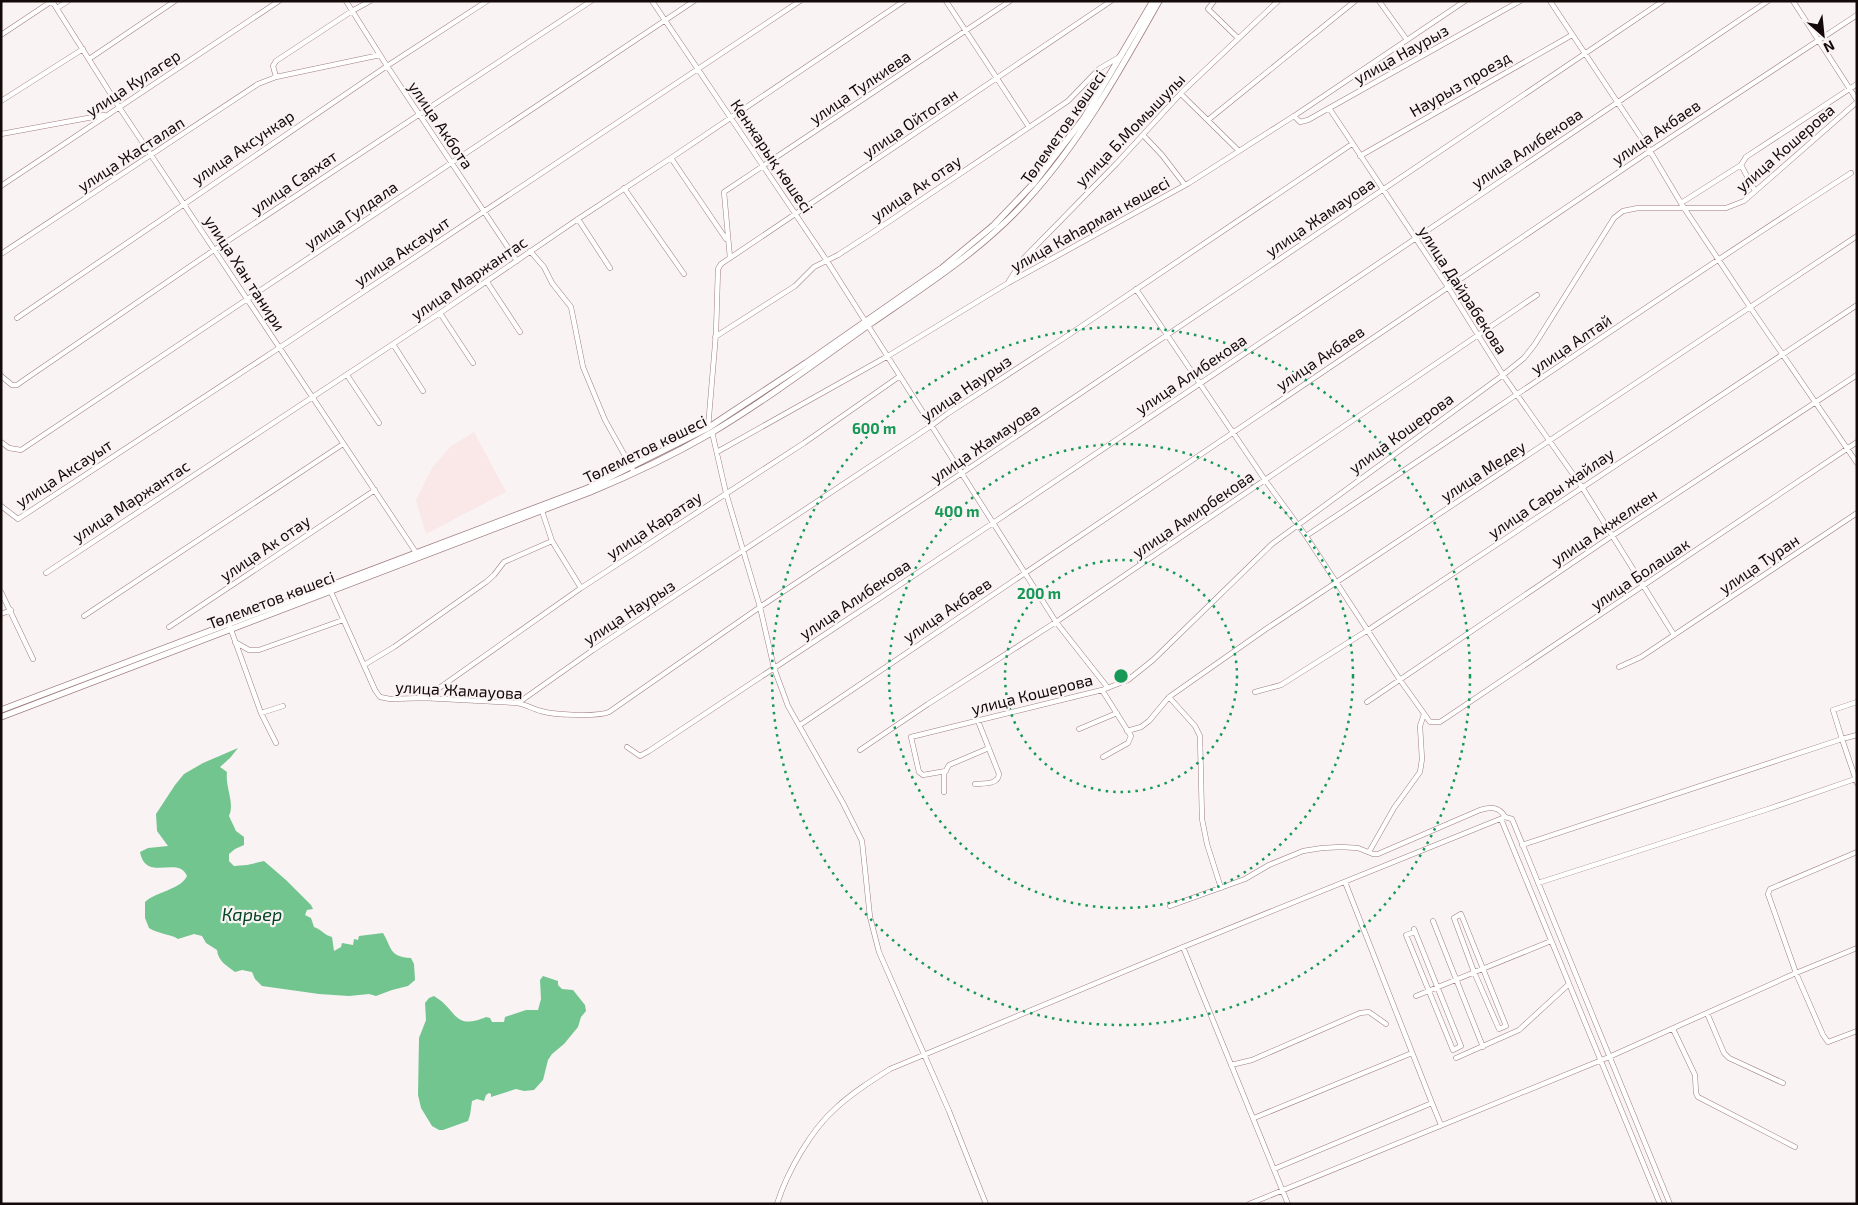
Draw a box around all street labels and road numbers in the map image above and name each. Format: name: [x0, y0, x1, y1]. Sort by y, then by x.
street label: улица Наурыз: [1350, 20, 1452, 88]
street label: улица Кулагер: [82, 45, 184, 121]
street label: улица Тулкиева: [806, 46, 914, 128]
street label: Наурыз проезд: [1406, 47, 1514, 121]
street label: Төлеметов көшесі: [1016, 66, 1109, 187]
street label: улица Б.Момышулы: [1071, 69, 1189, 191]
street label: улица Акбота: [404, 77, 478, 173]
street label: улица Ойтоган: [859, 84, 961, 162]
street label: Кенжарық көшесі: [727, 95, 818, 216]
street label: улица Акбаев: [1608, 95, 1704, 169]
street label: улица Кошерова: [1731, 100, 1839, 196]
street label: улица Алибекова: [1468, 103, 1586, 193]
street label: улица Аксункар: [188, 105, 298, 189]
street label: улица Жасталап: [74, 112, 188, 196]
street label: улица Саяхат: [247, 146, 341, 218]
street label: улица Ак отау: [867, 150, 965, 226]
street label: улица Каһарман көшесі: [1007, 172, 1173, 276]
street label: улица Жамауова: [1261, 173, 1379, 261]
street label: улица Гулдала: [301, 176, 401, 254]
street label: улица Хан танири: [200, 211, 290, 335]
street label: улица Аксауыт: [350, 211, 454, 290]
street label: улица Дайрабекова: [1414, 222, 1512, 358]
street label: улица Маржантас: [407, 232, 531, 324]
street label: улица Алтай: [1527, 310, 1615, 378]
street label: улица Акбаев: [1272, 321, 1368, 395]
street label: улица Алибекова: [1132, 329, 1250, 419]
street label: улица Наурыз: [917, 350, 1015, 426]
street label: улица Кошерова: [1345, 388, 1457, 478]
street label: улица Жамауова: [926, 399, 1044, 487]
street label: Төлеметов көшесі: [580, 410, 709, 487]
street label: улица Аксауыт: [12, 434, 116, 512]
street label: улица Медеу: [1437, 436, 1530, 506]
street label: улица Сары жайлау: [1484, 443, 1618, 543]
street label: улица Маржантас: [69, 456, 193, 546]
street label: улица Амирбекова: [1129, 466, 1257, 562]
street label: улица Акжелкен: [1547, 484, 1661, 570]
street label: улица Каратау: [602, 486, 706, 563]
street label: улица Ак отау: [216, 510, 314, 586]
street label: улица Туран: [1715, 530, 1803, 598]
street label: улица Болашак: [1587, 533, 1694, 614]
street label: улица Алибекова: [796, 554, 914, 644]
street label: Төлеметов көшесі: [205, 567, 337, 633]
street label: улица Акбаев: [899, 573, 995, 647]
street label: улица Наурыз: [579, 575, 679, 649]
street label: улица Кошерова: [969, 669, 1095, 719]
street label: улица Жамауова: [395, 677, 523, 703]

